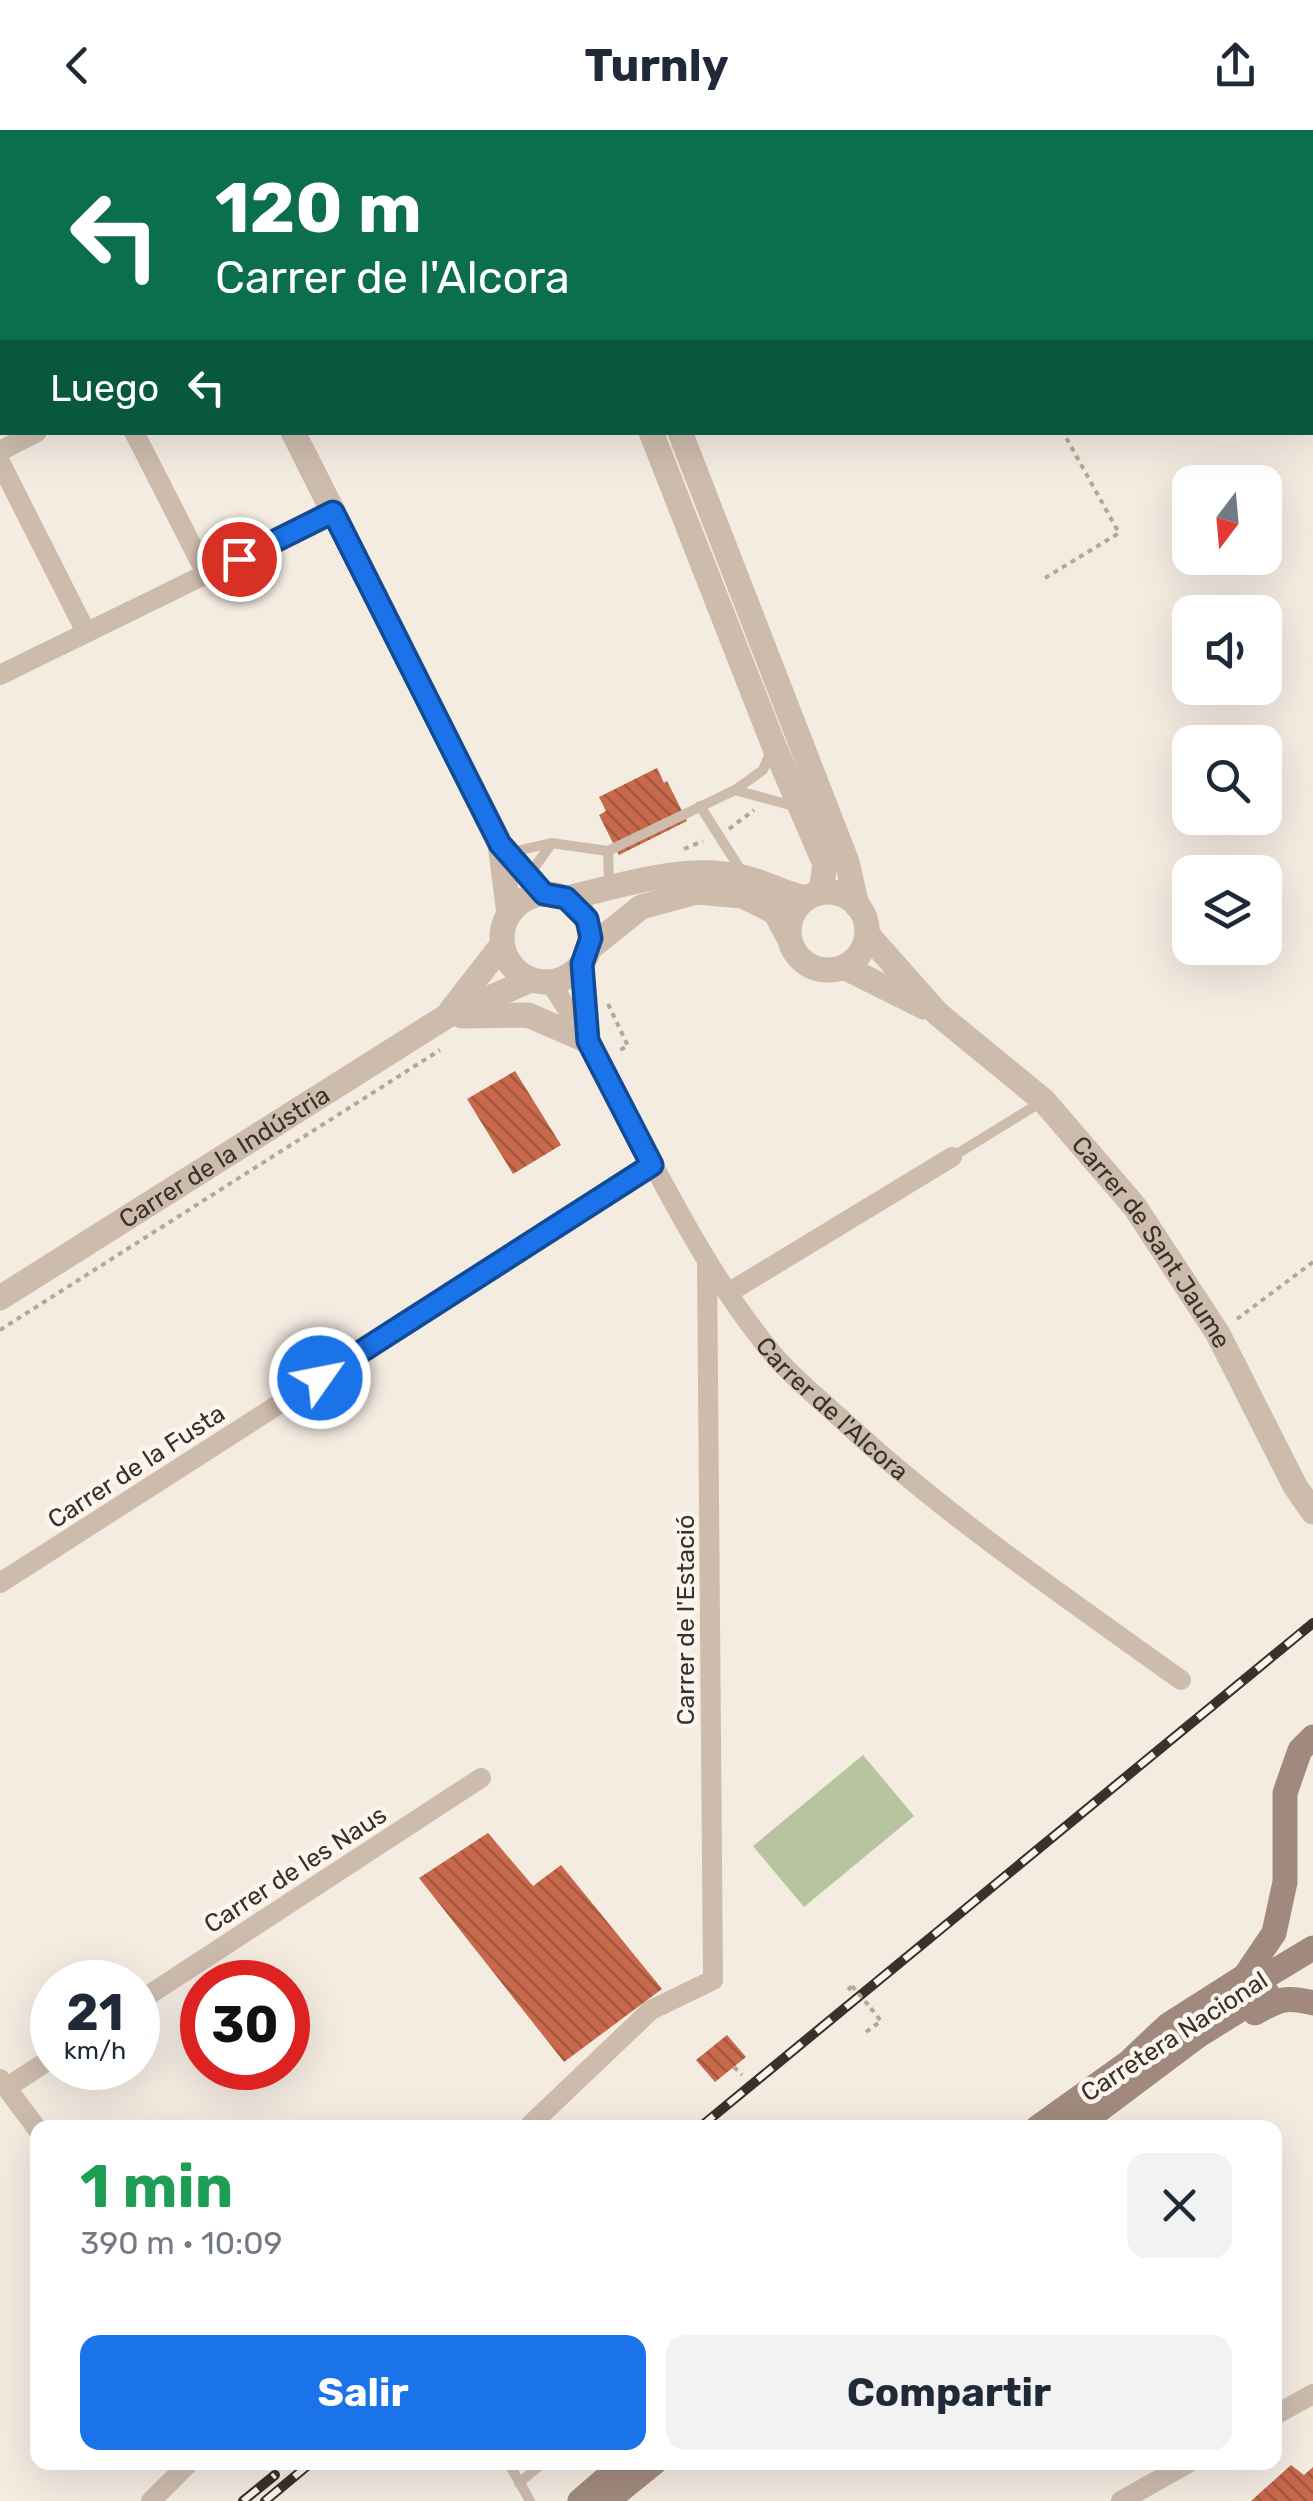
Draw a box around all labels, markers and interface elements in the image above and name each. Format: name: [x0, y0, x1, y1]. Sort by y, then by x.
icon: back: [50, 38, 105, 93]
icon: share: [1208, 38, 1263, 93]
text: Turnly: [584, 39, 729, 92]
text: 120 m: [215, 167, 422, 250]
icon: left: [50, 170, 180, 300]
text: Carrer de l'Alcora: [215, 251, 570, 304]
icon: left: [179, 360, 234, 415]
text: Luego: [50, 365, 159, 411]
north arrow: [1172, 465, 1282, 575]
map controls: [1172, 465, 1282, 965]
pin: [197, 517, 282, 602]
icon: arrive: [212, 532, 267, 587]
button: sound: [1172, 595, 1282, 705]
button: search: [1172, 725, 1282, 835]
button: layers: [1172, 855, 1282, 965]
street label: Carrer de la Indústria: [114, 1080, 335, 1234]
street label: Carrer de Sant Jaume: [1066, 1130, 1237, 1353]
position arrow: [268, 1326, 372, 1430]
street label: Carrer de l'Alcora: [750, 1331, 914, 1487]
street label: Carrer de la Fusta: [42, 1398, 230, 1534]
street label: Carrer de l'Estació: [671, 1515, 700, 1725]
street label: Carrer de les Naus: [199, 1800, 392, 1939]
speed limit sign: 30: [180, 1960, 310, 2090]
street label: Carretera Nacional: [1076, 1965, 1273, 2108]
text: 21: [66, 1983, 124, 2043]
text: km/h: [64, 2036, 126, 2065]
text: 1 min: [80, 2151, 233, 2222]
button: close: [1127, 2153, 1232, 2258]
text: 390 m · 10:09: [80, 2224, 283, 2262]
button: Salir: [80, 2335, 646, 2450]
button: Compartir: [666, 2335, 1232, 2450]

